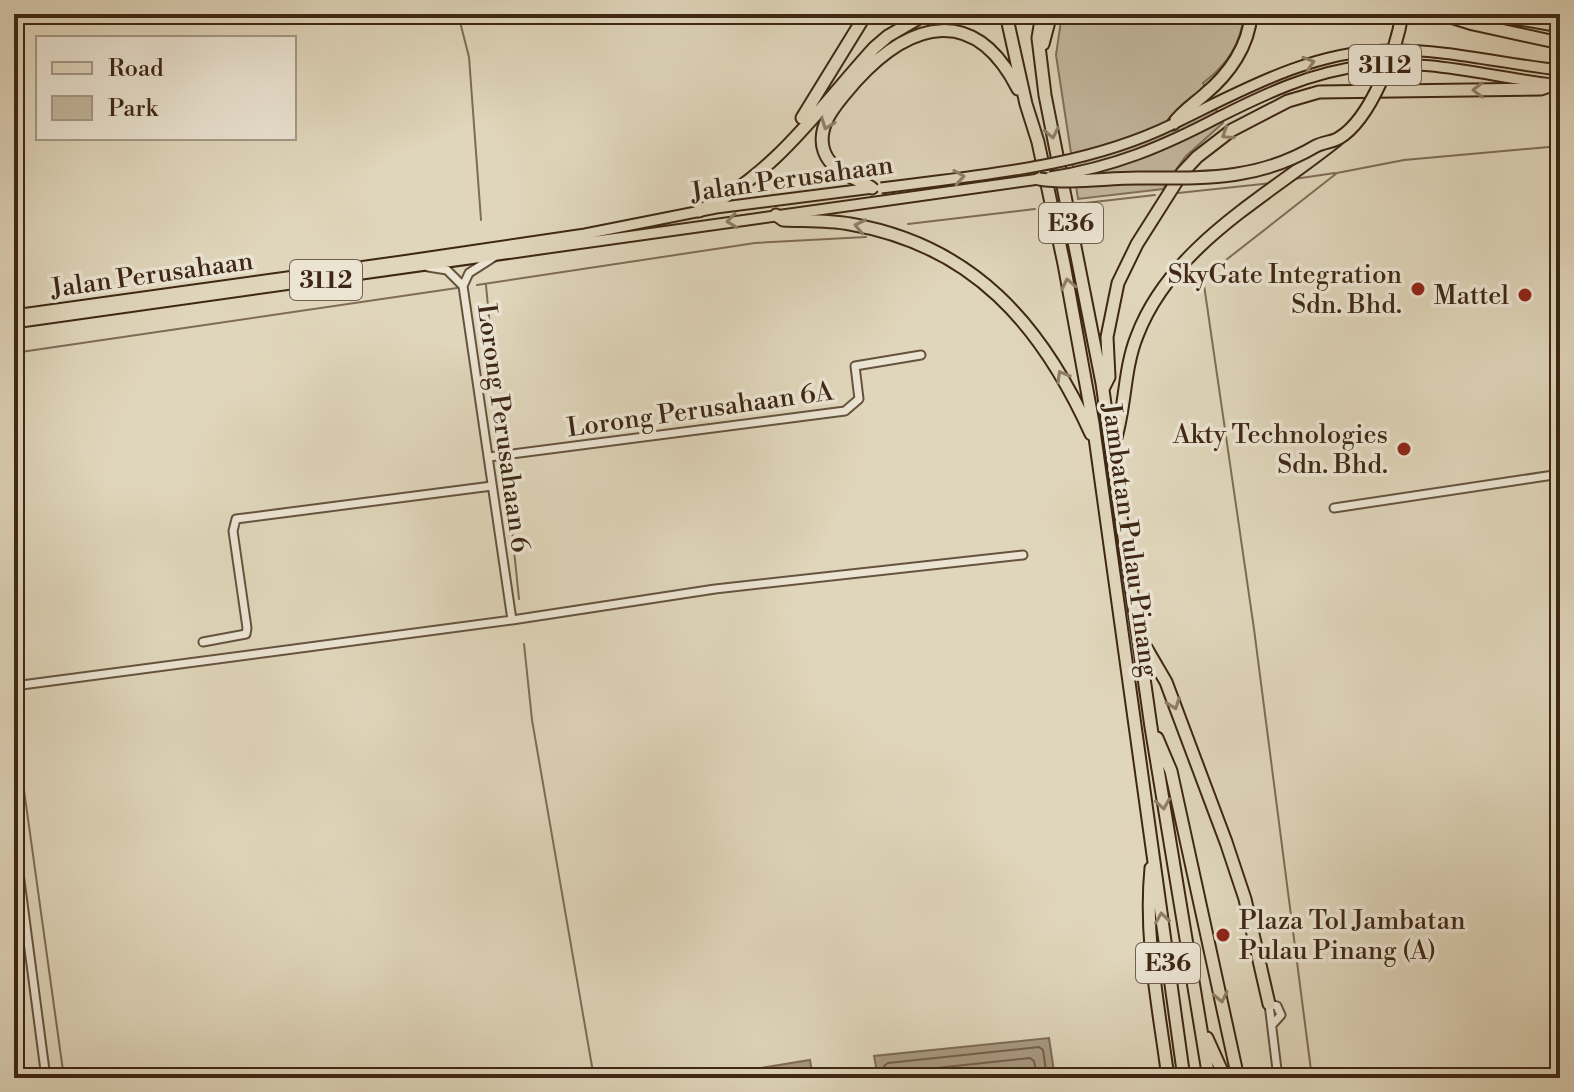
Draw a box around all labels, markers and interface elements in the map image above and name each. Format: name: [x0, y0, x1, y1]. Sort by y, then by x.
legend: [36, 36, 296, 140]
road number: 3112: [1349, 45, 1421, 85]
text: Road: [108, 54, 164, 84]
one-way arrow: [1302, 56, 1316, 72]
one-way arrow: [1471, 81, 1484, 98]
text: Park: [108, 94, 159, 124]
one-way arrow: [821, 116, 837, 130]
one-way arrow: [1222, 124, 1236, 139]
one-way arrow: [1043, 126, 1060, 140]
street label: Jalan Perusahaan: [688, 149, 895, 209]
one-way arrow: [952, 169, 965, 186]
road number: E36: [1039, 203, 1103, 243]
one-way arrow: [725, 212, 739, 229]
one-way arrow: [854, 218, 867, 235]
street label: Jalan Perusahaan: [48, 245, 255, 305]
place label: SkyGate Integration Sdn. Bhd.: [1168, 259, 1402, 321]
road number: 3112: [290, 260, 362, 300]
one-way arrow: [1061, 277, 1078, 291]
marker: SkyGate Integration Sdn. Bhd.: [1409, 280, 1427, 298]
place label: Mattel: [1434, 280, 1509, 312]
marker: Mattel: [1516, 286, 1534, 304]
street label: Lorong Perusahaan 6: [470, 302, 536, 554]
one-way arrow: [1056, 370, 1072, 385]
street label: Lorong Perusahaan 6A: [565, 375, 836, 445]
street label: Jambatan Pulau Pinang: [1095, 400, 1165, 680]
place label: Akty Technologies Sdn. Bhd.: [1172, 419, 1388, 481]
marker: Akty Technologies Sdn. Bhd.: [1395, 440, 1413, 458]
one-way arrow: [1165, 697, 1181, 711]
one-way arrow: [1154, 797, 1171, 811]
place label: Plaza Tol Jambatan Pulau Pinang (A): [1239, 905, 1465, 967]
one-way arrow: [1154, 911, 1171, 924]
marker: Plaza Tol Jambatan Pulau Pinang (A): [1214, 926, 1232, 944]
road number: E36: [1136, 943, 1200, 983]
one-way arrow: [1212, 990, 1229, 1004]

